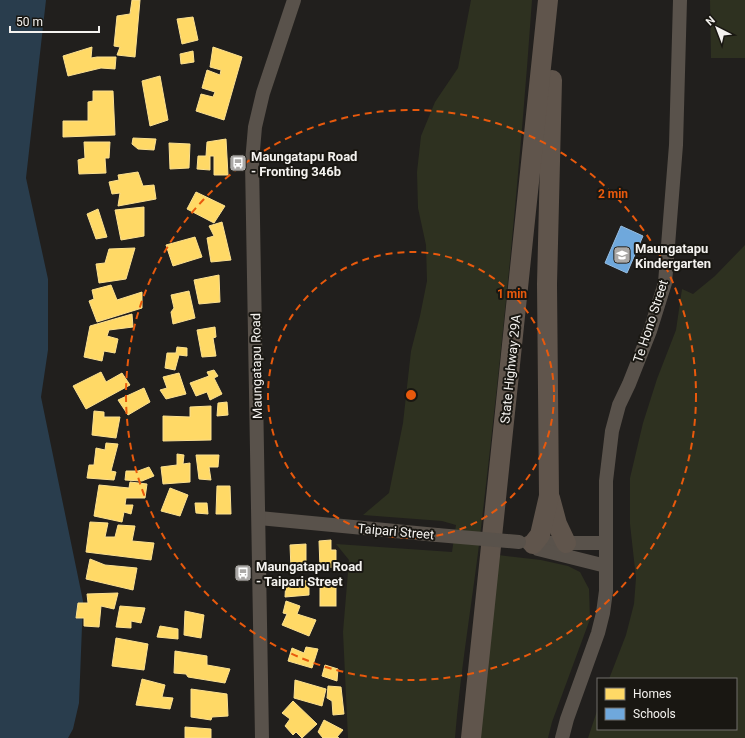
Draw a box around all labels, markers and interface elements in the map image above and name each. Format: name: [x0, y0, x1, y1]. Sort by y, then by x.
scale bar: [10, 8, 99, 34]
north arrow: [697, 8, 737, 48]
text: N: [703, 13, 718, 28]
text: 50 m: [16, 15, 43, 29]
place label: Maungatapu Road - Fronting 346b: [251, 149, 357, 179]
bus stop icon: Maungatapu Road - Fronting 346b: [228, 153, 248, 173]
text: 2 min: [598, 187, 628, 201]
place label: Maungatapu Kindergarten: [635, 241, 711, 271]
school or university icon: Maungatapu Kindergarten: [612, 245, 632, 265]
street label: Te Hono Street: [630, 278, 671, 364]
text: 1 min: [497, 287, 527, 301]
street label: Maungatapu Road: [248, 313, 265, 419]
street label: State Highway 29A: [497, 313, 524, 424]
centre of rings: [404, 388, 418, 402]
street label: Taipari Street: [357, 521, 435, 542]
place label: Maungatapu Road - Taipari Street: [256, 559, 362, 589]
bus stop icon: Maungatapu Road - Taipari Street: [233, 563, 253, 583]
legend: [597, 678, 737, 730]
text: Homes: [633, 687, 671, 701]
text: Schools: [633, 707, 676, 721]

